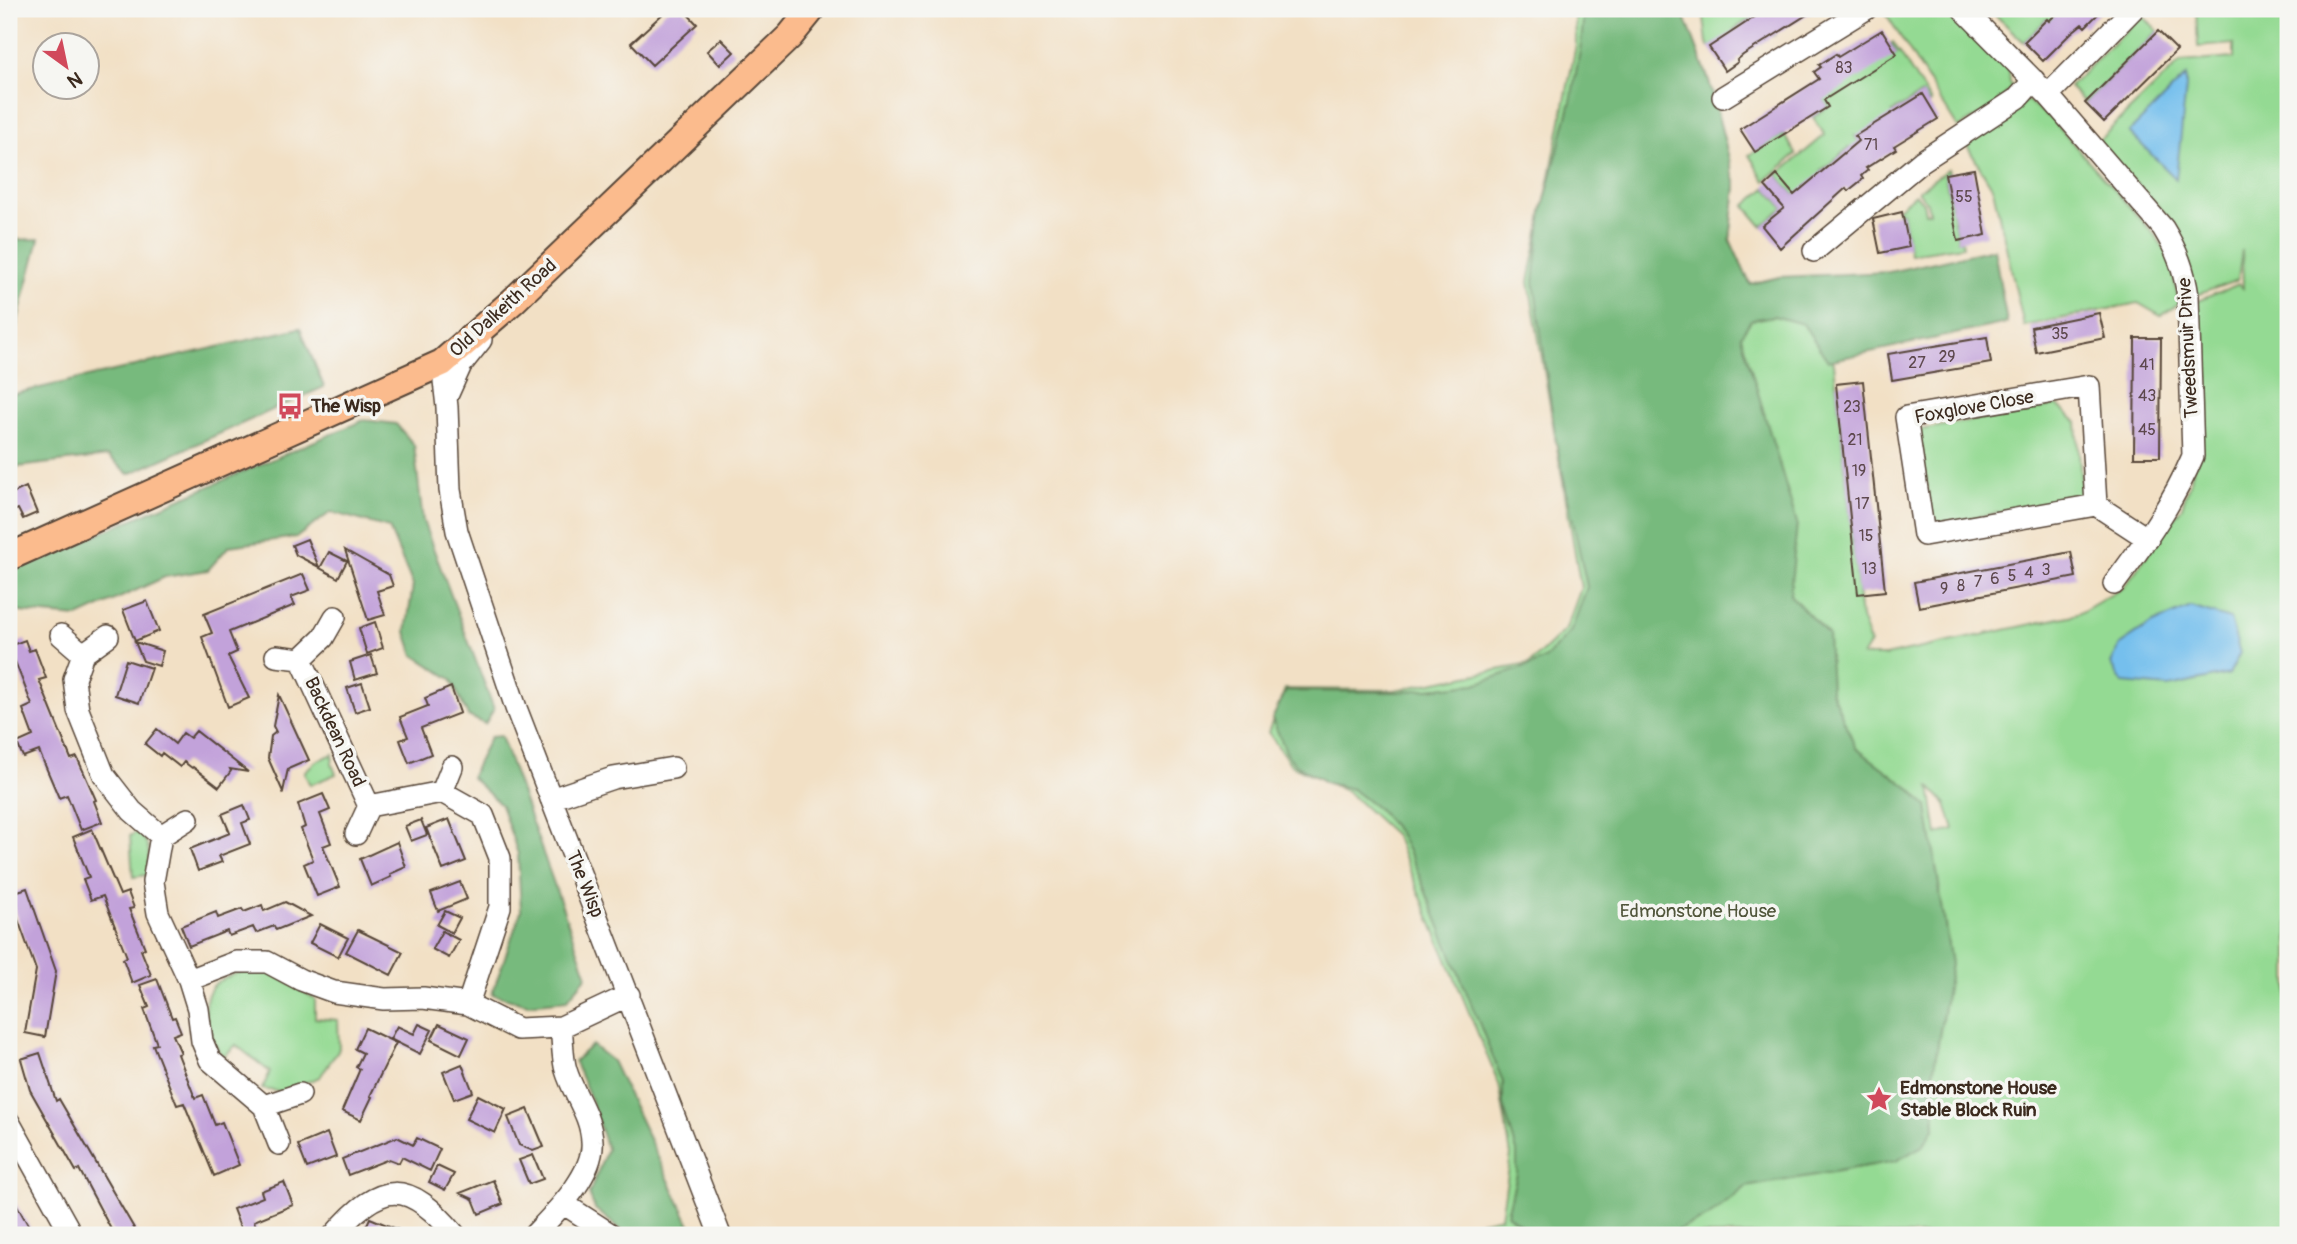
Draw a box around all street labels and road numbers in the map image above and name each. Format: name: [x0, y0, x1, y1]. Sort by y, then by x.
street label: Old Dalkeith Road: [444, 254, 562, 362]
street label: Tweedsmuir Drive: [2172, 277, 2204, 419]
street label: Foxglove Close: [1913, 385, 2036, 429]
street label: Backdean Road: [299, 673, 371, 791]
street label: The Wisp: [561, 847, 609, 921]

